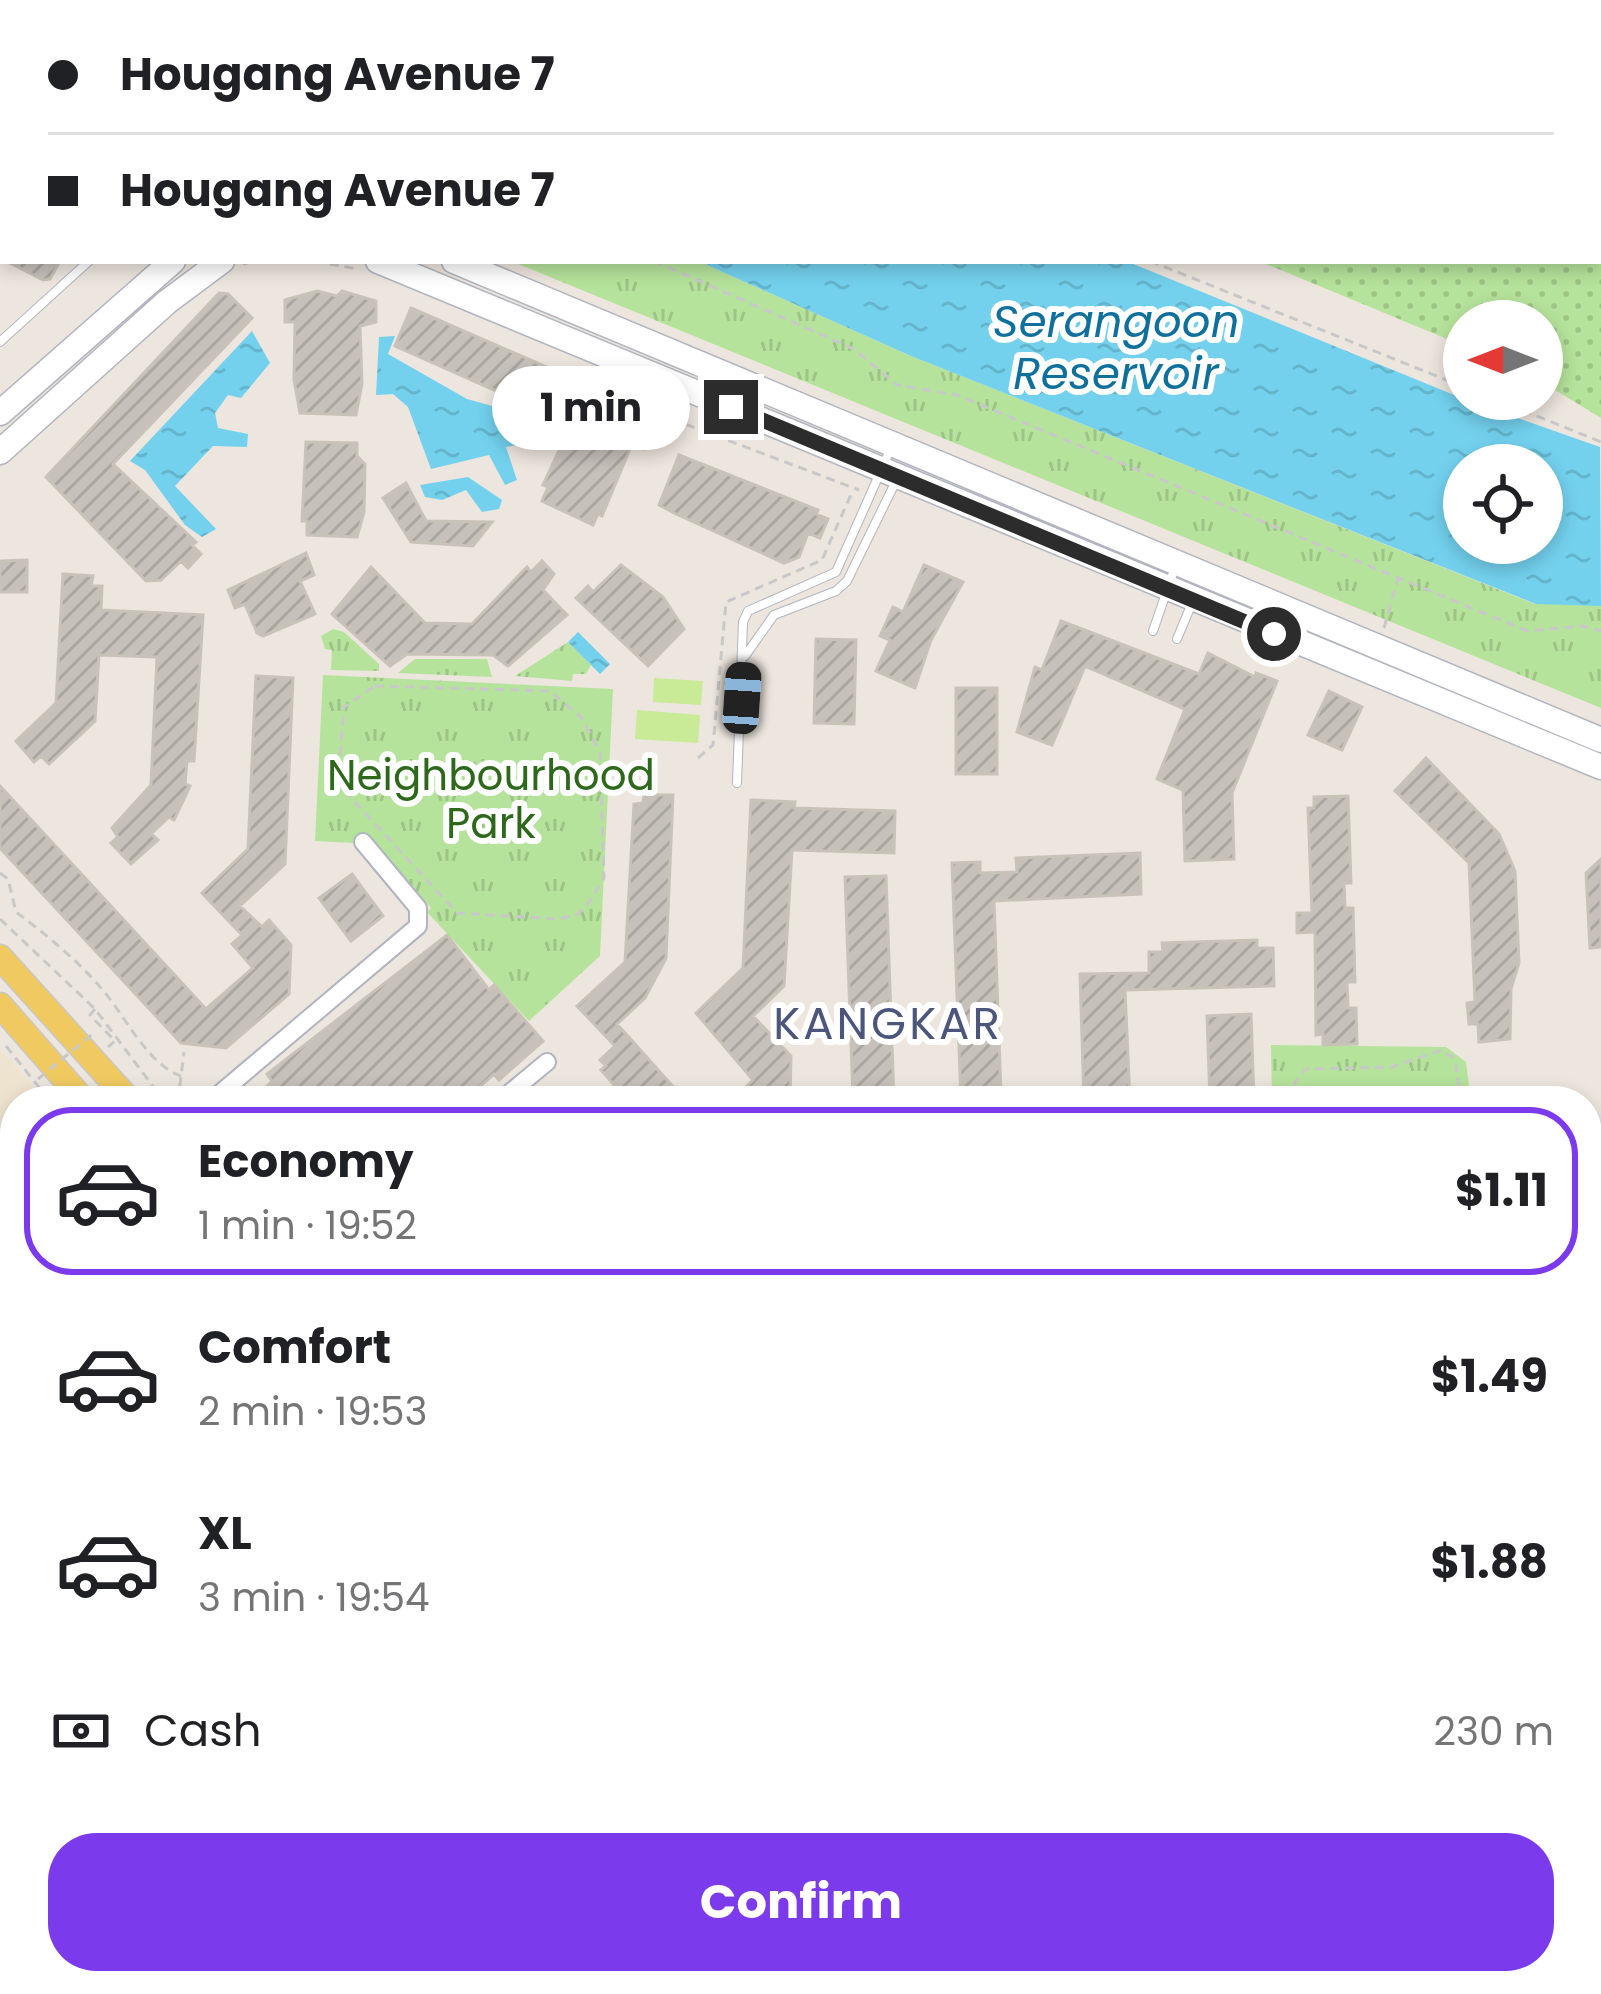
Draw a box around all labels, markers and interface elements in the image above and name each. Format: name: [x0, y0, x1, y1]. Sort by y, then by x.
text: Hougang Avenue 7: [120, 43, 554, 106]
text: Hougang Avenue 7: [120, 159, 554, 222]
water label: Serangoon Reservoir: [993, 290, 1239, 405]
north arrow: [1443, 300, 1563, 420]
map controls: [1443, 300, 1563, 564]
callout: 1 min: [491, 365, 689, 449]
text: 1 min: [540, 380, 642, 435]
route end: [704, 380, 758, 434]
button: locate: [1443, 444, 1563, 564]
route start: [1247, 607, 1301, 661]
car: [722, 661, 762, 735]
park label: Neighbourhood Park: [327, 746, 655, 853]
district label: KANGKAR: [773, 992, 1003, 1055]
text: Economy: [198, 1130, 413, 1193]
icon: car: [54, 1137, 162, 1245]
text: $1.11: [1455, 1159, 1548, 1222]
text: 1 min · 19:52: [198, 1198, 417, 1253]
text: Comfort: [198, 1316, 391, 1379]
icon: car: [54, 1323, 162, 1431]
text: $1.49: [1431, 1345, 1548, 1408]
text: 2 min · 19:53: [198, 1384, 427, 1439]
text: XL: [198, 1502, 252, 1565]
icon: car: [54, 1509, 162, 1617]
text: $1.88: [1430, 1531, 1548, 1594]
text: 3 min · 19:54: [198, 1570, 430, 1625]
icon: cash: [48, 1698, 114, 1764]
text: Cash: [144, 1699, 261, 1762]
text: 230 m: [1434, 1704, 1554, 1759]
button: Confirm: [48, 1833, 1554, 1971]

